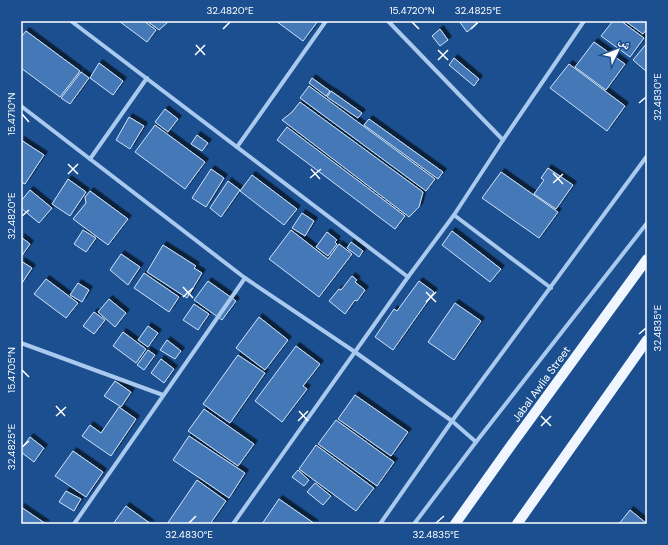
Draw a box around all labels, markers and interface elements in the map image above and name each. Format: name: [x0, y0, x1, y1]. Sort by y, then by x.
text: 32.4820°E: [206, 4, 254, 17]
text: 15.4720°N: [389, 4, 435, 17]
text: 32.4825°E: [455, 4, 502, 17]
north arrow: [598, 30, 638, 70]
text: ش: [615, 34, 635, 53]
text: 32.4830°E: [651, 73, 664, 121]
text: 15.4710°N: [5, 92, 18, 135]
text: 32.4820°E: [5, 192, 18, 240]
text: 32.4835°E: [651, 304, 664, 351]
street label: Jabal Awlia Street: [509, 343, 573, 425]
text: 15.4705°N: [5, 347, 18, 393]
text: 32.4825°E: [5, 423, 18, 470]
text: 32.4830°E: [165, 528, 213, 541]
text: 32.4835°E: [413, 528, 460, 541]

